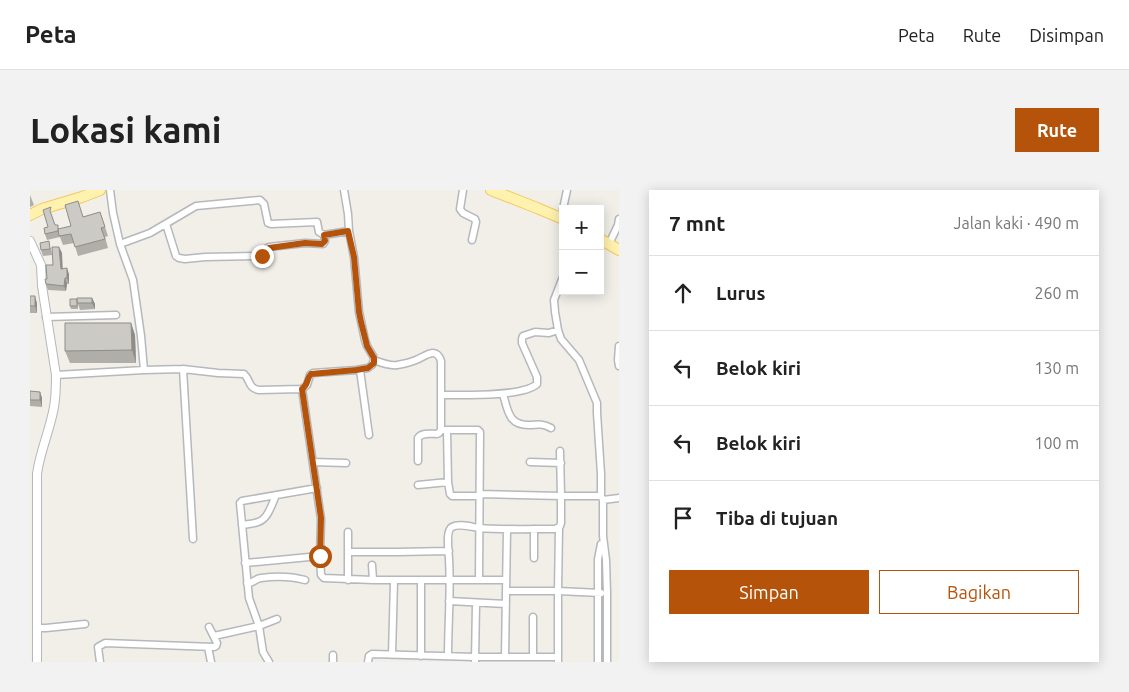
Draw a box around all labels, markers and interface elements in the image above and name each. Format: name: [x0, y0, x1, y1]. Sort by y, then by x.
text: Peta: [25, 21, 77, 48]
text: Peta: [898, 25, 935, 45]
text: Rute: [963, 25, 1001, 45]
text: Disimpan: [1029, 25, 1104, 45]
button: Rute: [1015, 108, 1099, 152]
text: Lokasi kami: [30, 110, 222, 150]
map controls: [559, 205, 604, 295]
button: +: [559, 205, 604, 250]
text: 7 mnt: [669, 211, 725, 235]
text: Jalan kaki · 490 m: [954, 214, 1079, 232]
route end: [251, 245, 274, 268]
button: −: [559, 250, 604, 295]
icon: ahead: [669, 279, 697, 307]
text: Lurus: [716, 282, 765, 304]
text: 260 m: [1034, 284, 1079, 302]
icon: left: [669, 354, 697, 382]
text: Belok kiri: [716, 357, 801, 379]
text: 130 m: [1034, 359, 1079, 377]
icon: left: [669, 429, 697, 457]
text: Belok kiri: [716, 432, 801, 454]
text: 100 m: [1034, 434, 1079, 452]
icon: arrive: [669, 504, 697, 532]
text: Tiba di tujuan: [716, 507, 838, 529]
route start: [309, 545, 332, 568]
button: Simpan: [669, 570, 869, 614]
button: Bagikan: [879, 570, 1079, 614]

